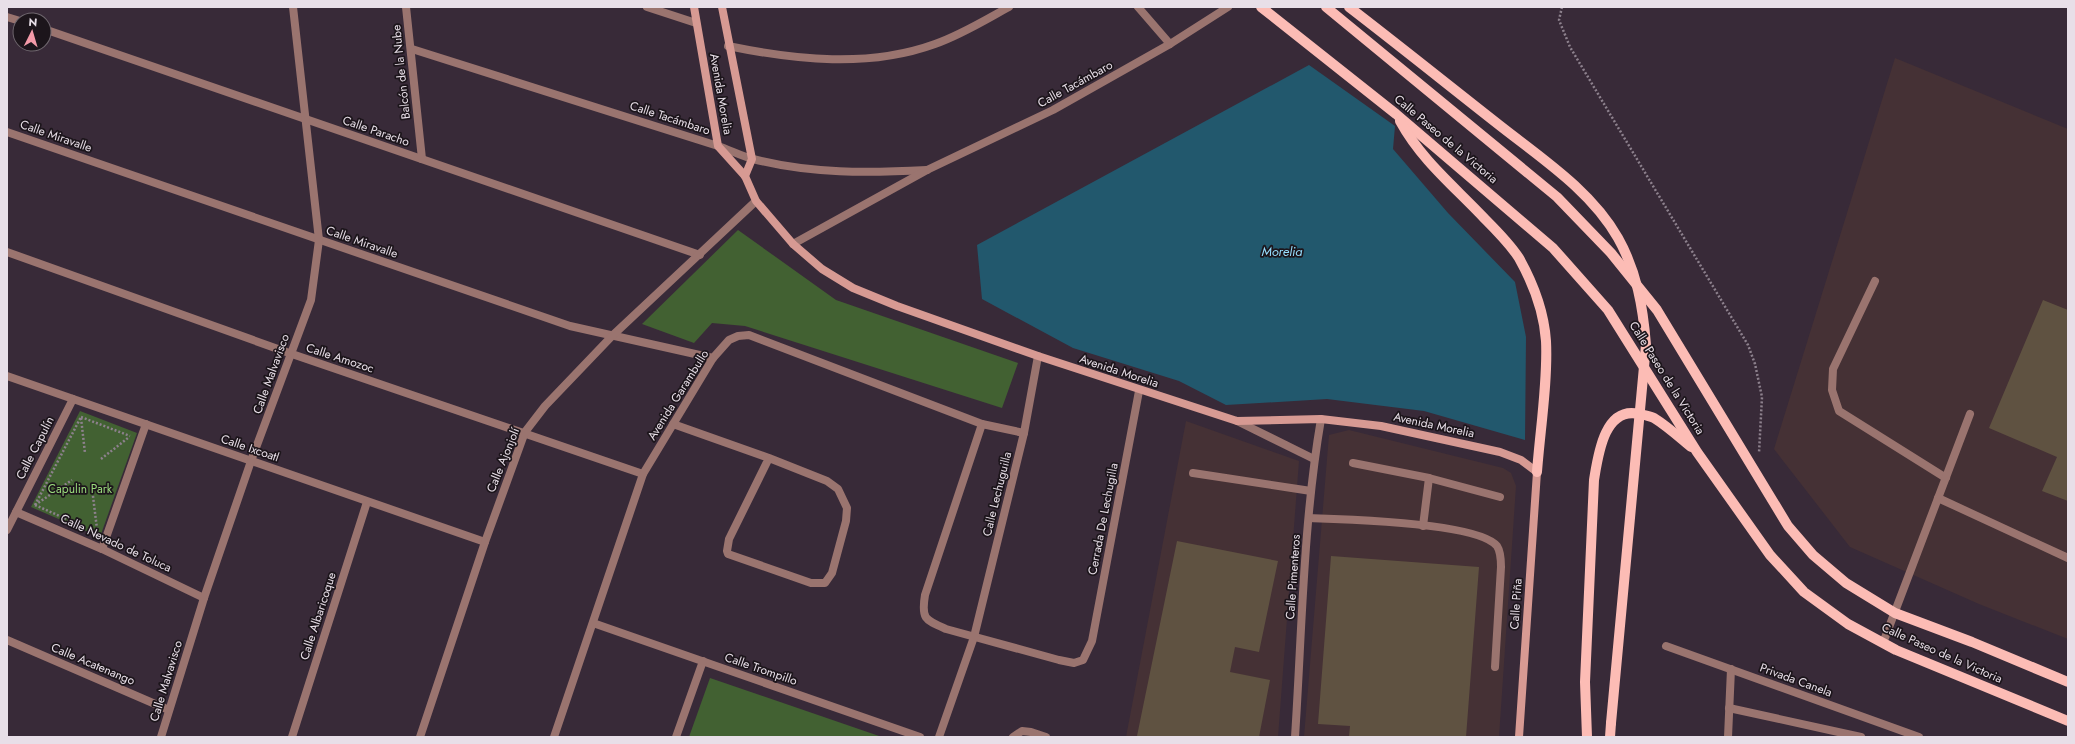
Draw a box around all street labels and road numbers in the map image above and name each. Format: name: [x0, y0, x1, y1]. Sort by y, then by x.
street label: Balcón de la Nube: [387, 24, 415, 120]
street label: Avenida Morelia: [705, 52, 737, 136]
street label: Calle Tacámbaro: [1034, 56, 1116, 112]
street label: Calle Paseo de la Victoria: [1390, 90, 1502, 188]
street label: Calle Tacámbaro: [628, 97, 713, 140]
street label: Calle Paracho: [340, 111, 412, 151]
street label: Calle Miravalle: [18, 115, 94, 157]
street label: Calle Miravalle: [324, 221, 400, 263]
street label: Calle Paseo de la Victoria: [1625, 318, 1709, 438]
street label: Calle Malvavisco: [248, 331, 294, 417]
street label: Calle Amozoc: [304, 339, 377, 378]
street label: Avenida Garambullo: [643, 346, 713, 444]
street label: Avenida Morelia: [1077, 350, 1161, 392]
street label: Avenida Morelia: [1392, 408, 1476, 442]
street label: Calle Capulín: [11, 413, 59, 483]
street label: Calle Ajonjolí: [482, 424, 525, 495]
street label: Calle Ixcoatl: [218, 430, 282, 466]
street label: Calle Lechuguilla: [978, 450, 1016, 538]
street label: Cerrada De Lechugilla: [1083, 461, 1123, 577]
street label: Calle Nevado de Toluca: [57, 509, 175, 577]
street label: Calle Pimenteros: [1281, 534, 1305, 620]
street label: Calle Albaricoque: [295, 570, 341, 662]
street label: Calle Piña: [1505, 578, 1527, 630]
street label: Calle Paseo de la Victoria: [1879, 618, 2005, 688]
street label: Calle Acatenango: [48, 638, 138, 690]
street label: Calle Malvavisco: [145, 638, 187, 724]
street label: Calle Trompillo: [722, 648, 800, 690]
street label: Privada Canela: [1757, 659, 1835, 702]

